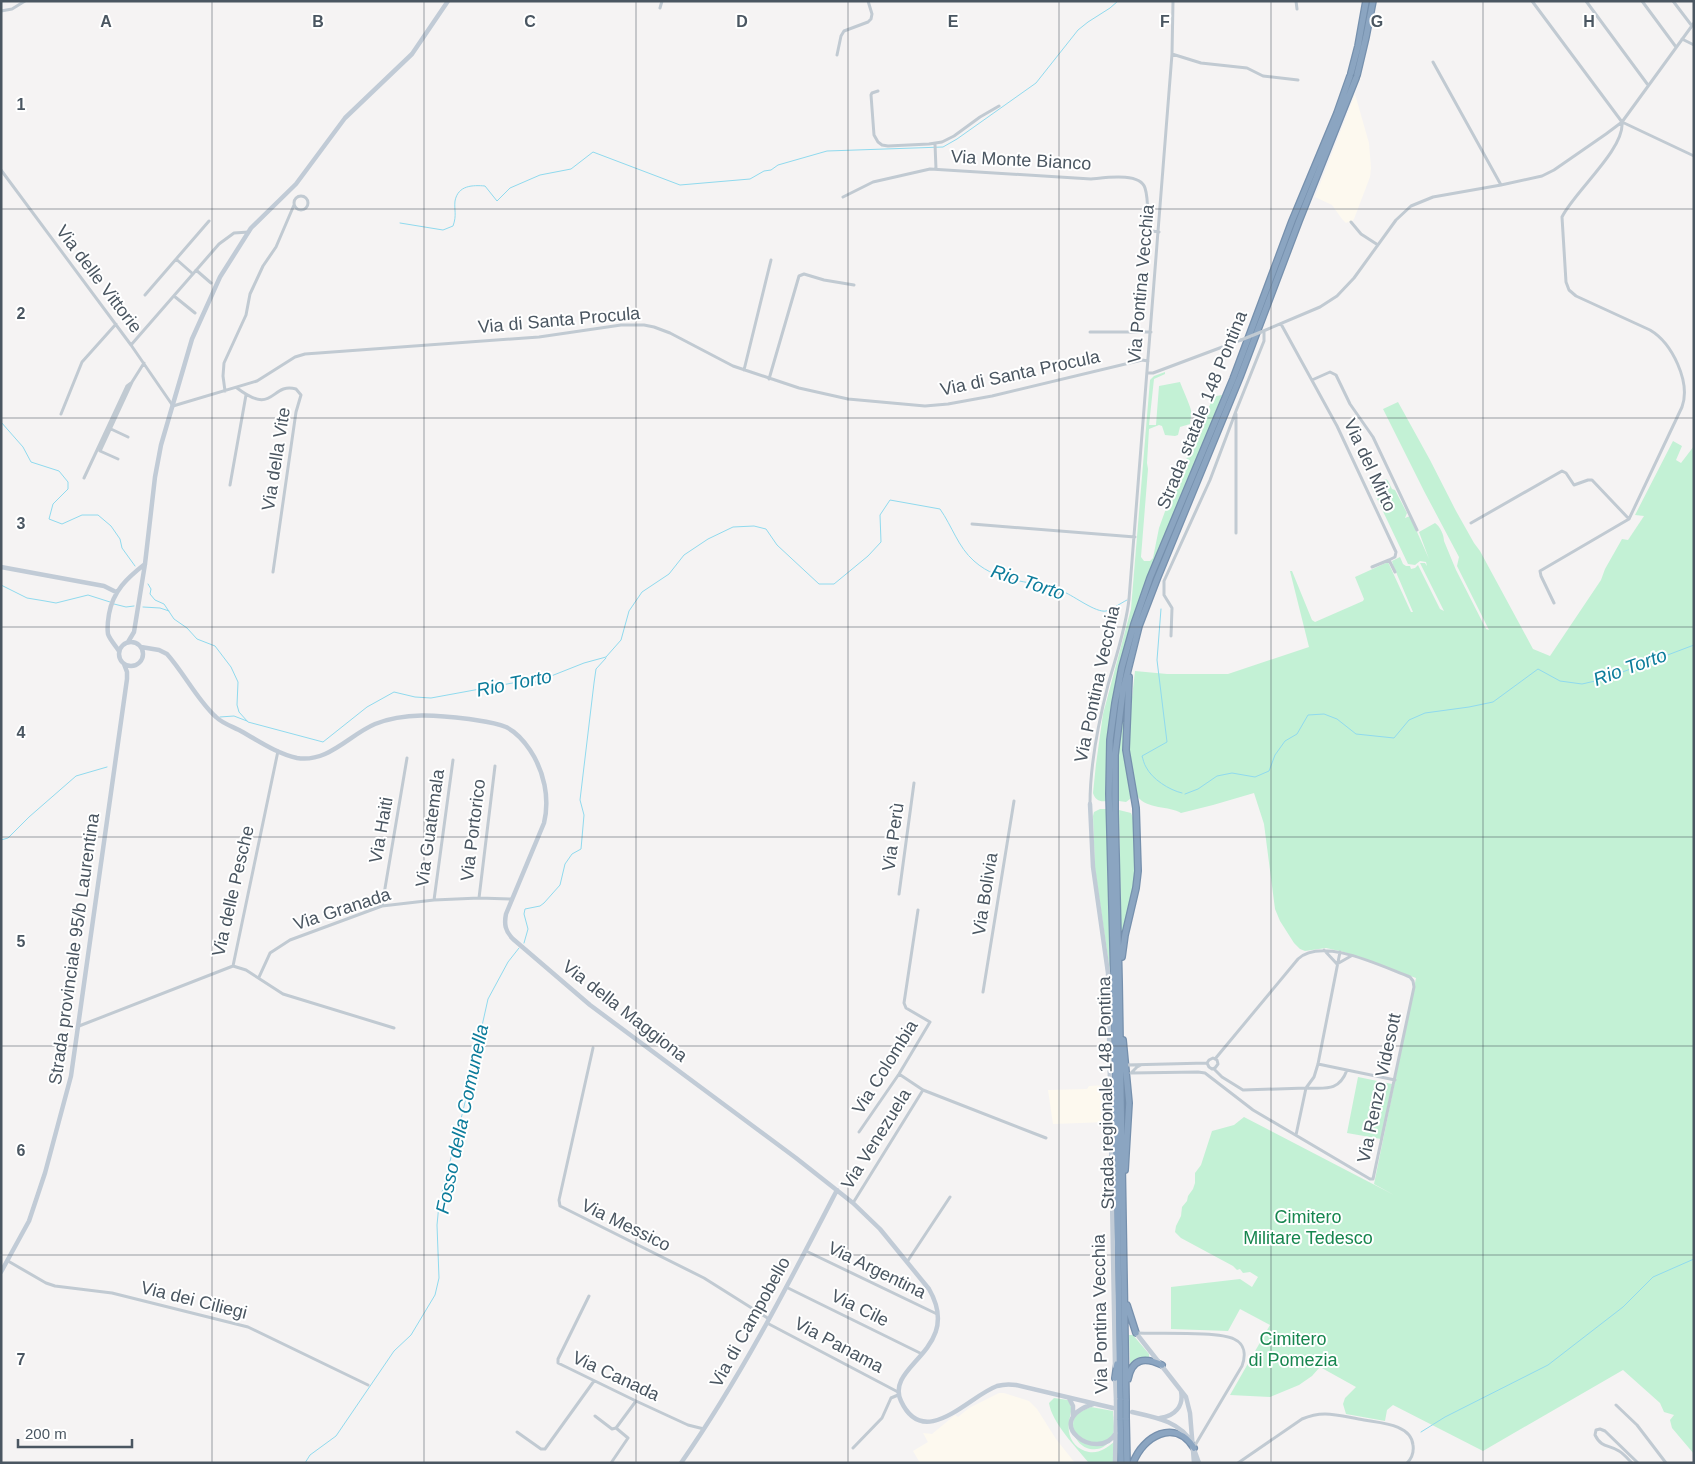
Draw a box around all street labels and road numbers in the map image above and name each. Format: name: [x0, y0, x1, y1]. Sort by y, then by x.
street label: Via Monte Bianco: [950, 146, 1092, 174]
street label: Via Pontina Vecchia: [1124, 203, 1158, 364]
street label: Via delle Vittorie: [52, 221, 146, 337]
street label: Via di Santa Procula: [477, 303, 642, 337]
street label: Strada statale 148 Pontina: [1153, 307, 1251, 512]
street label: Via di Santa Procula: [938, 346, 1103, 400]
street label: Via della Vite: [258, 406, 294, 512]
street label: Via del Mirto: [1340, 416, 1400, 514]
street label: Via Pontina Vecchia: [1071, 603, 1124, 764]
street label: Via Guatemala: [412, 767, 448, 888]
street label: Via Portorico: [457, 778, 489, 882]
street label: Via Haiti: [365, 795, 397, 865]
street label: Via Perù: [878, 802, 908, 872]
street label: Strada provinciale 95/b Laurentina: [45, 811, 103, 1086]
street label: Via delle Pesche: [208, 824, 258, 958]
street label: Via Bolivia: [969, 850, 1002, 937]
street label: Via Granada: [291, 884, 394, 934]
street label: Via della Maggiona: [559, 956, 692, 1067]
street label: Strada regionale 148 Pontina: [1094, 975, 1118, 1210]
street label: Via Renzo Videsott: [1353, 1011, 1405, 1165]
street label: Via Colombia: [848, 1016, 922, 1118]
street label: Via Venezuela: [837, 1084, 915, 1193]
street label: Via Messico: [578, 1195, 674, 1255]
street label: Via Pontina Vecchia: [1089, 1233, 1111, 1394]
street label: Via Argentina: [825, 1238, 930, 1303]
street label: Via di Campobello: [706, 1253, 794, 1391]
street label: Via dei Ciliegi: [139, 1277, 249, 1323]
street label: Via Cile: [828, 1285, 892, 1331]
street label: Via Panama: [791, 1313, 888, 1377]
street label: Via Canada: [569, 1347, 664, 1405]

